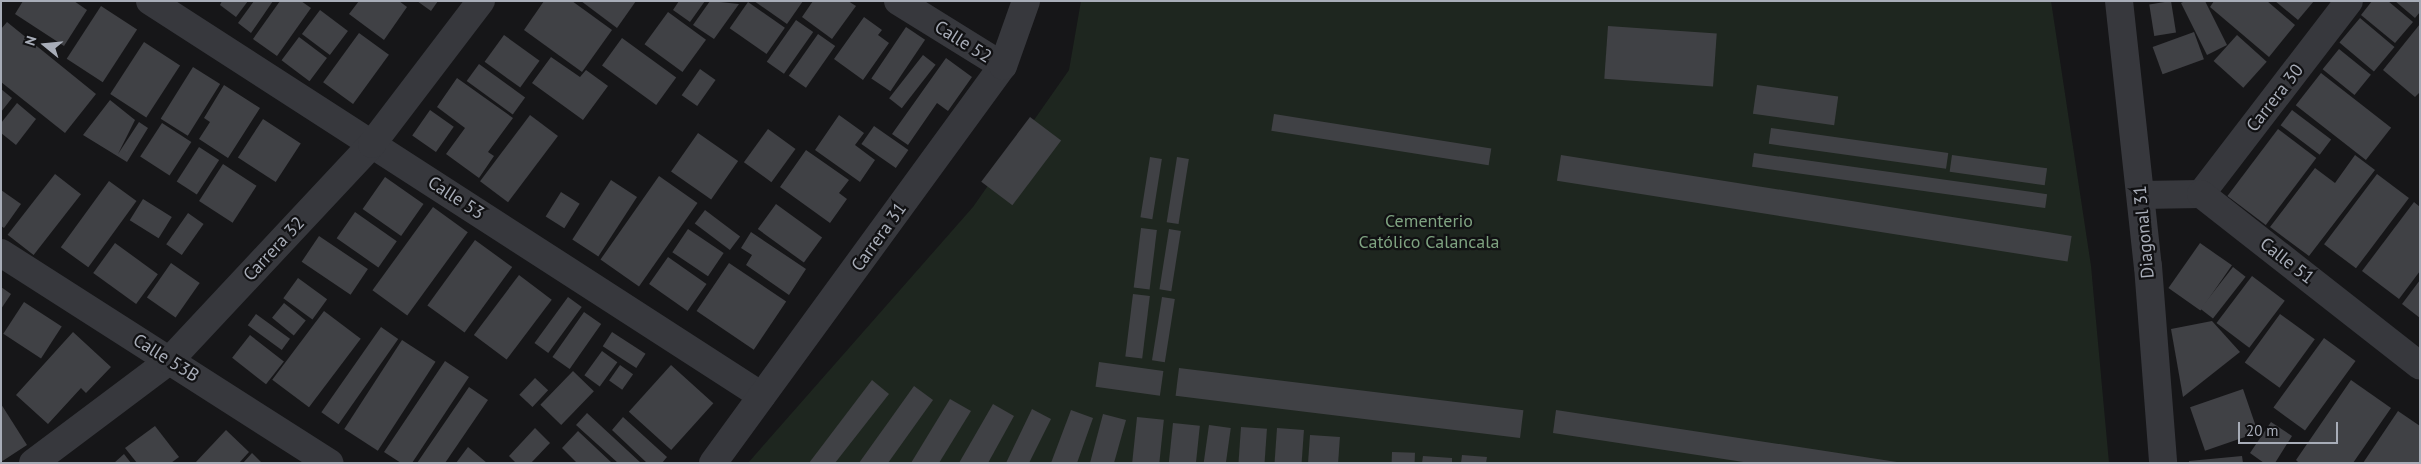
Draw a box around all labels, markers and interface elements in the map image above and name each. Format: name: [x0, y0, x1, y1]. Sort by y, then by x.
street label: Calle 52: [931, 16, 995, 68]
north arrow: [20, 20, 70, 70]
text: N: [21, 34, 41, 48]
street label: Carrera 30: [2242, 60, 2308, 136]
street label: Calle 53: [424, 172, 488, 224]
street label: Diagonal 31: [2129, 185, 2159, 279]
street label: Carrera 31: [847, 198, 911, 276]
park label: Cementerio Católico Calancala: [1359, 211, 1499, 253]
street label: Carrera 32: [239, 212, 309, 286]
street label: Calle 51: [2256, 233, 2318, 289]
street label: Calle 53B: [129, 329, 203, 387]
scale bar: [2241, 412, 2341, 444]
text: 20 m: [2246, 421, 2279, 440]

